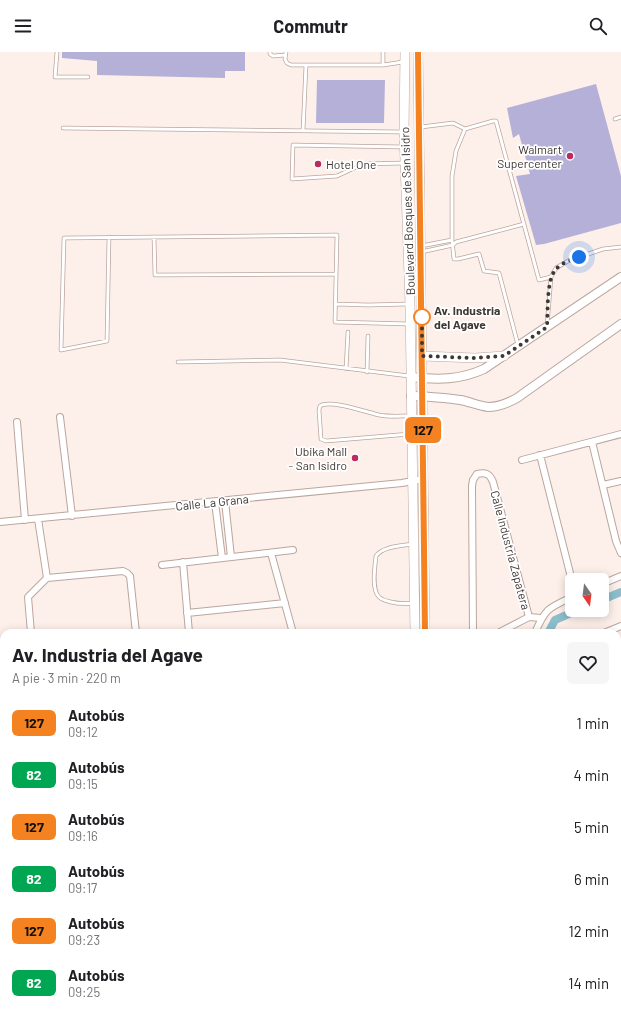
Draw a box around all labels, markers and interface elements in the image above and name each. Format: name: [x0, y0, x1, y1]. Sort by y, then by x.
icon: menu: [12, 15, 34, 37]
text: Commutr: [273, 15, 348, 37]
icon: search: [587, 15, 609, 37]
street label: Boulevard Bosques de San Isidro: [397, 127, 417, 295]
place label: Walmart Supercenter: [497, 142, 563, 170]
marker: Walmart Supercenter: [565, 151, 575, 161]
place label: Hotel One: [326, 157, 376, 171]
marker: Hotel One: [313, 159, 323, 169]
your location: [569, 247, 589, 267]
place label: Av. Industria del Agave: [434, 303, 500, 331]
marker: Av. Industria del Agave: [413, 308, 431, 326]
line badge: 127: [400, 417, 446, 443]
text: 127: [413, 421, 433, 438]
place label: Ubika Mall - San Isidro: [289, 444, 347, 472]
marker: Ubika Mall - San Isidro: [350, 453, 360, 463]
street label: Calle Industria Zapatera: [488, 489, 534, 611]
street label: Calle La Grana: [175, 491, 249, 513]
north arrow: [565, 573, 609, 617]
map controls: [565, 573, 609, 617]
button: heart: [567, 642, 609, 684]
text: Av. Industria del Agave: [12, 643, 203, 666]
text: A pie · 3 min · 220 m: [12, 670, 121, 686]
text: Autobús: [68, 706, 124, 724]
text: 127: [24, 714, 44, 731]
text: 1 min: [576, 714, 609, 732]
text: 09:12: [68, 724, 98, 740]
text: Autobús: [68, 758, 124, 776]
text: 82: [26, 766, 42, 783]
text: 4 min: [573, 766, 609, 784]
text: 09:15: [68, 776, 98, 792]
text: Autobús: [68, 810, 124, 828]
text: 127: [24, 818, 44, 835]
text: 5 min: [574, 818, 609, 836]
text: 09:16: [68, 828, 98, 844]
text: Autobús: [68, 862, 124, 880]
text: 82: [26, 870, 42, 887]
text: 6 min: [574, 870, 609, 888]
text: 09:17: [68, 880, 97, 896]
text: Autobús: [68, 914, 124, 932]
text: 127: [24, 922, 44, 939]
text: 12 min: [568, 922, 609, 940]
text: 09:23: [68, 932, 100, 948]
text: Autobús: [68, 966, 124, 984]
text: 82: [26, 974, 42, 991]
text: 14 min: [568, 974, 609, 992]
text: 09:25: [68, 984, 100, 1000]

